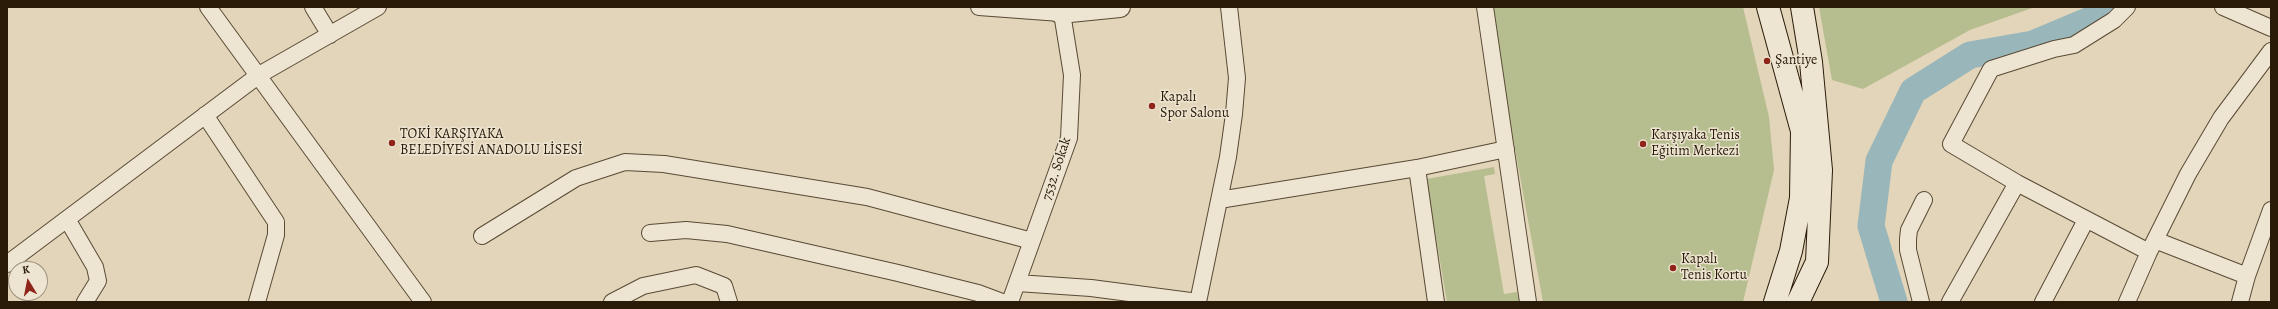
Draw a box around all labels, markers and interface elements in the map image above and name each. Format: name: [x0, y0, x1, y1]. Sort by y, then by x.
place label: Şantiye: [1775, 53, 1817, 69]
marker: Şantiye: [1762, 56, 1772, 66]
place label: Kapalı Spor Salonu: [1160, 90, 1229, 122]
marker: Kapalı Spor Salonu: [1147, 101, 1157, 111]
place label: TOKİ KARŞIYAKA BELEDİYESİ ANADOLU LİSESİ: [400, 127, 583, 160]
place label: Karşıyaka Tenis Eğitim Merkezi: [1651, 128, 1740, 160]
street label: 7532. Sokak: [1039, 135, 1075, 203]
marker: TOKİ KARŞIYAKA BELEDİYESİ ANADOLU LİSESİ: [387, 138, 397, 148]
marker: Karşıyaka Tenis Eğitim Merkezi: [1638, 139, 1648, 149]
place label: Kapalı Tenis Kortu: [1681, 252, 1747, 284]
north arrow: [8, 261, 48, 301]
text: K: [21, 262, 31, 278]
marker: Kapalı Tenis Kortu: [1668, 263, 1678, 273]

